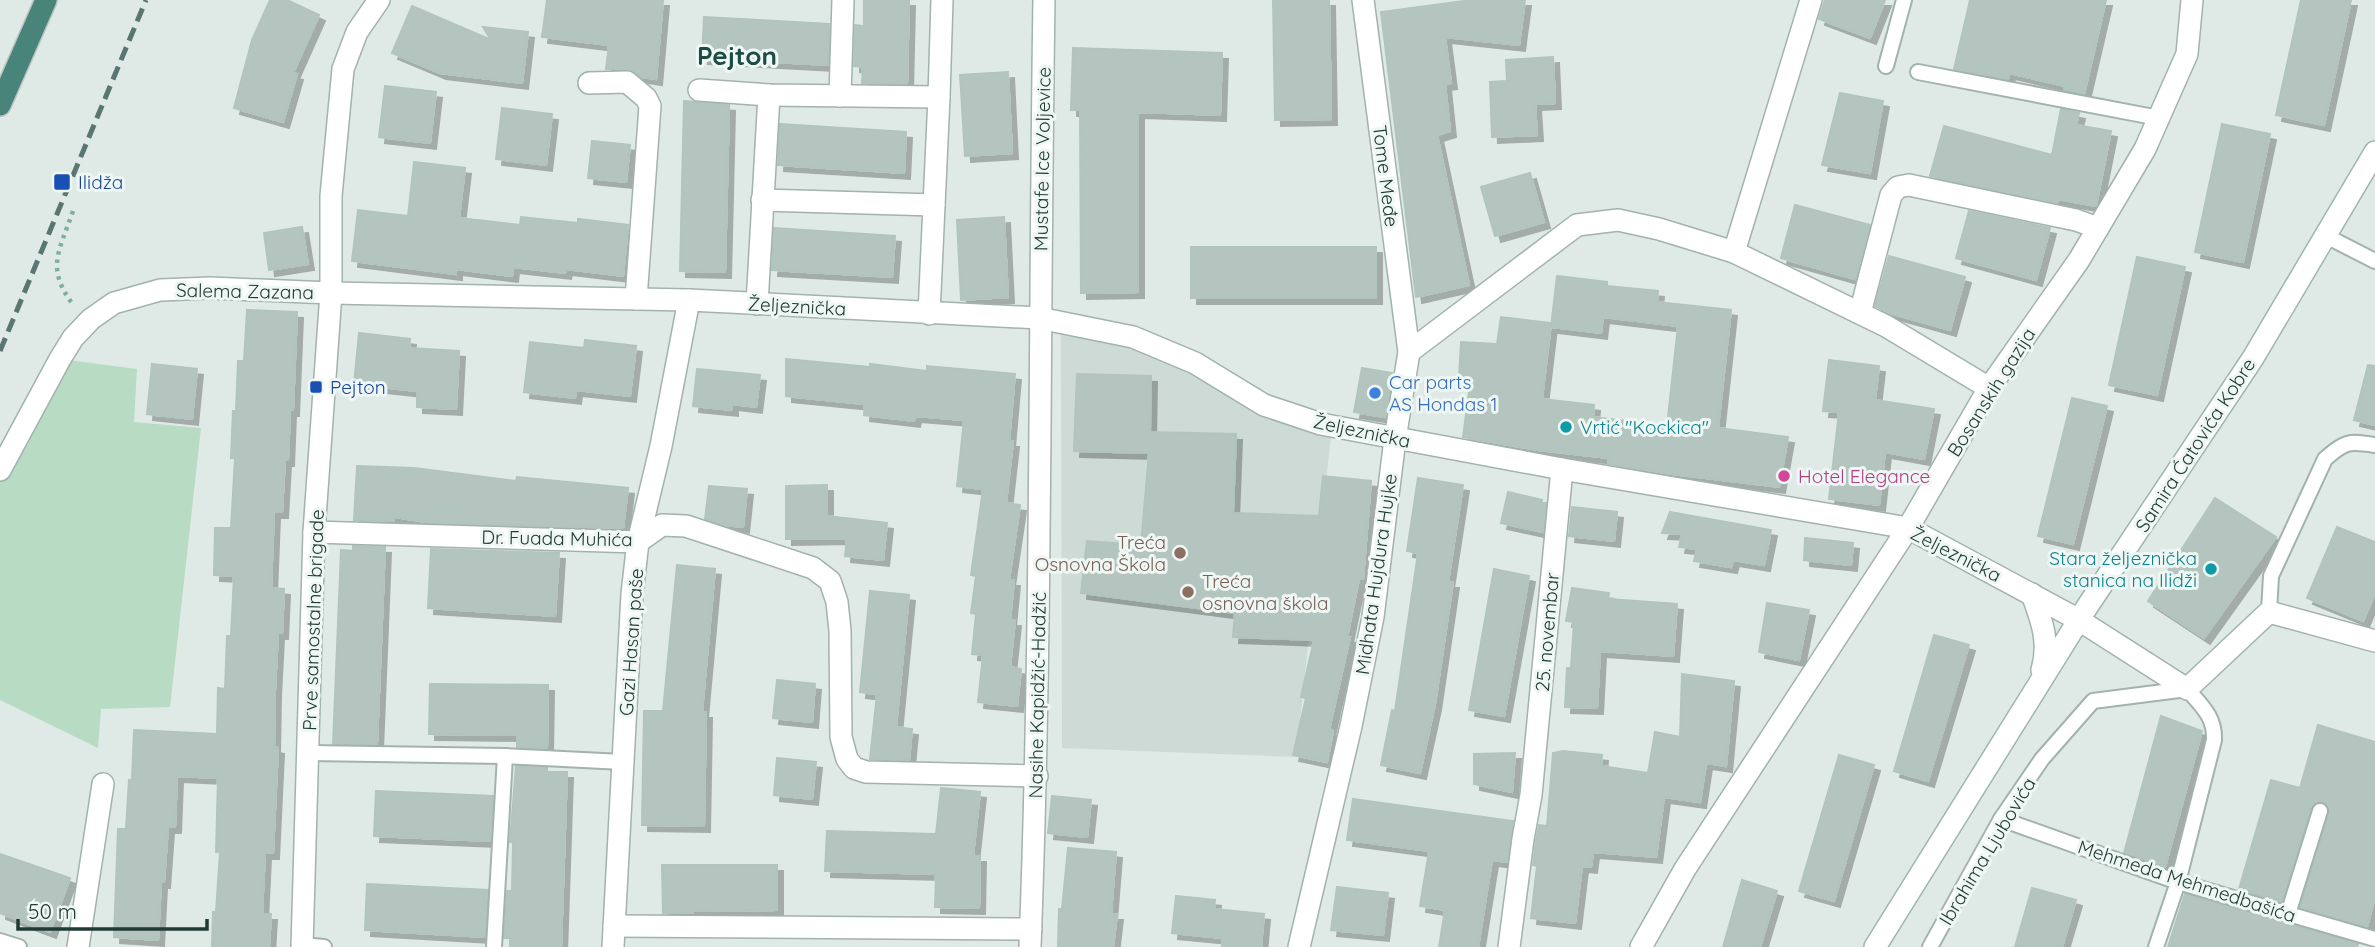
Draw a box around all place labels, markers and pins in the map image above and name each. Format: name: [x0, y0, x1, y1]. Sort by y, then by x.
place label: Ilidža: [78, 170, 123, 194]
marker: Ilidža: [52, 172, 72, 192]
place label: Car parts AS Hondas 1: [1389, 370, 1497, 416]
place label: Pejton: [330, 375, 386, 399]
marker: Pejton: [308, 379, 324, 395]
marker: Car parts AS Hondas 1: [1367, 385, 1383, 401]
place label: Vrtić "Kockica": [1580, 415, 1709, 439]
marker: Vrtić "Kockica": [1558, 419, 1574, 435]
place label: Hotel Elegance: [1798, 464, 1930, 488]
marker: Hotel Elegance: [1776, 468, 1792, 484]
place label: Treća Osnovna Škola: [1035, 530, 1166, 576]
marker: Treća Osnovna Škola: [1172, 545, 1188, 561]
place label: Stara željeznička stanica na Ilidži: [2049, 546, 2197, 592]
marker: Stara željeznička stanica na Ilidži: [2203, 561, 2219, 577]
place label: Treća osnovna škola: [1202, 569, 1329, 615]
marker: Treća osnovna škola: [1180, 584, 1196, 600]

